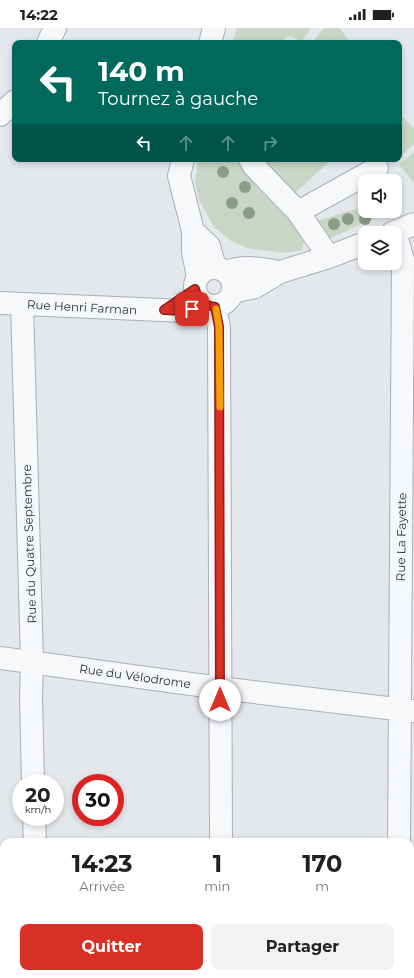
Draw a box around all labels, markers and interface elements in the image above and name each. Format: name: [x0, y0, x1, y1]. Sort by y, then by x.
text: 14:22: [20, 5, 58, 24]
text: 140 m: [98, 54, 185, 88]
icon: left: [32, 56, 84, 108]
text: Tournez à gauche: [98, 88, 258, 110]
icon: left: [133, 132, 155, 154]
icon: ahead: [175, 132, 197, 154]
icon: ahead: [217, 132, 239, 154]
icon: right: [259, 132, 281, 154]
map controls: [358, 174, 402, 270]
button: sound: [358, 174, 402, 218]
button: layers: [358, 226, 402, 270]
pin: [175, 292, 209, 326]
street label: Rue Henri Farman: [26, 297, 138, 317]
icon: arrive: [181, 298, 203, 320]
street label: Rue du Quatre Septembre: [19, 464, 39, 624]
street label: Rue La Fayette: [393, 492, 409, 582]
street label: Rue du Vélodrome: [78, 661, 192, 691]
position arrow: [199, 679, 241, 721]
speed limit sign: 30: [72, 774, 124, 826]
text: 20: [25, 783, 51, 807]
text: km/h: [25, 803, 51, 816]
text: 14:23: [72, 849, 133, 878]
text: 1: [213, 849, 222, 878]
text: 170: [302, 849, 342, 878]
text: Arrivée: [79, 878, 125, 894]
text: min: [204, 878, 230, 894]
text: m: [315, 878, 329, 894]
button: Quitter: [20, 924, 203, 970]
button: Partager: [211, 924, 394, 970]

